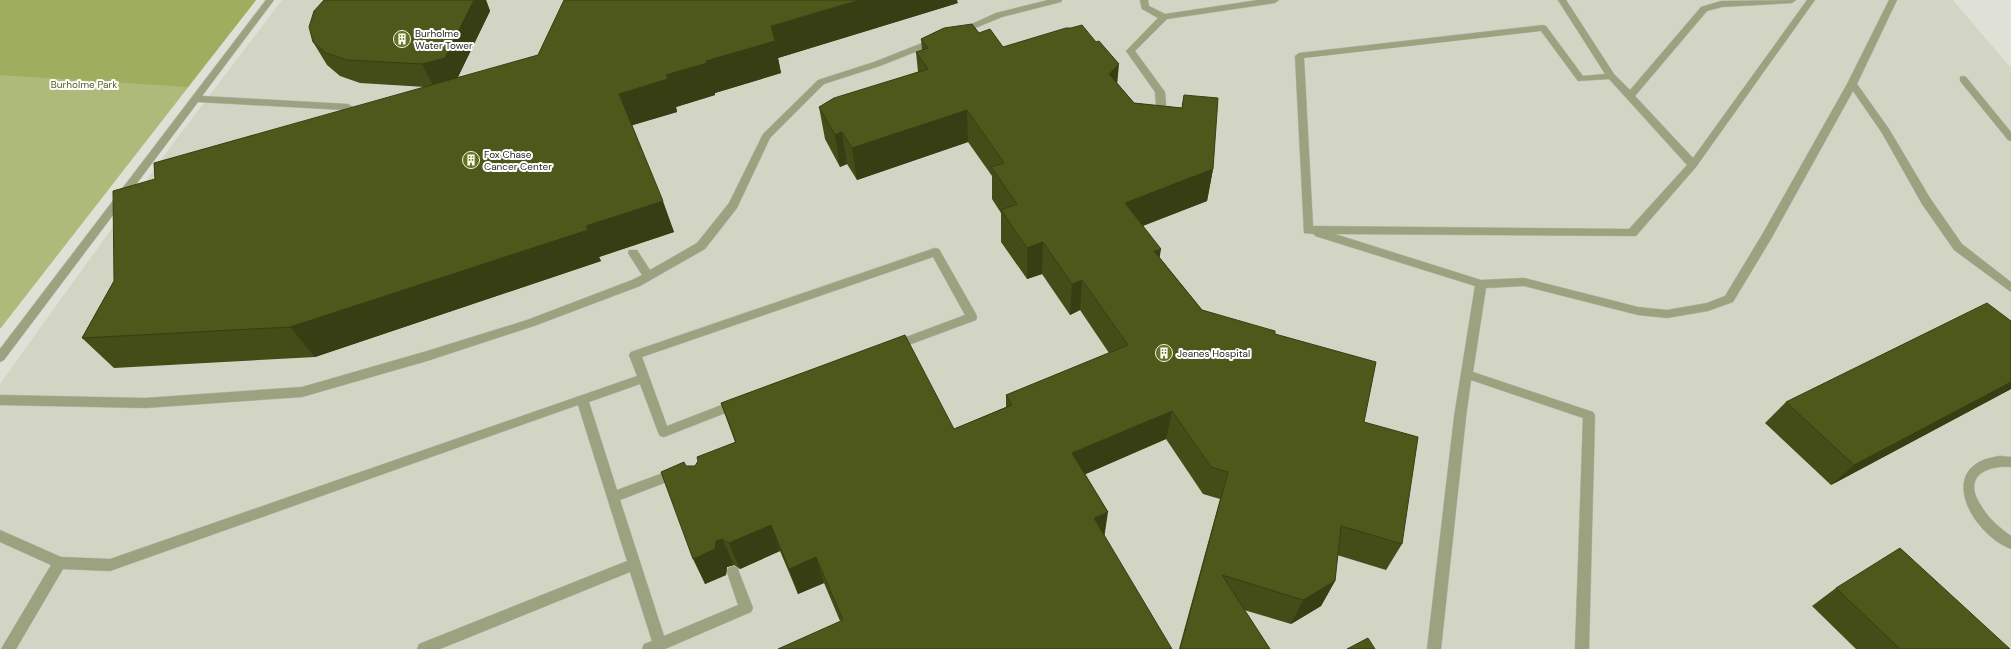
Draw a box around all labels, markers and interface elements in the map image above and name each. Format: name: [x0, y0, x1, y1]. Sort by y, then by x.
place label: Burholme Water Tower: [415, 27, 473, 52]
building icon: Burholme Water Tower: [392, 29, 412, 49]
park label: Burholme Park: [51, 78, 117, 91]
place label: Fox Chase Cancer Center: [484, 148, 552, 173]
building icon: Fox Chase Cancer Center: [461, 150, 481, 170]
building icon: Jeanes Hospital: [1154, 343, 1174, 363]
place label: Jeanes Hospital: [1177, 347, 1250, 360]

